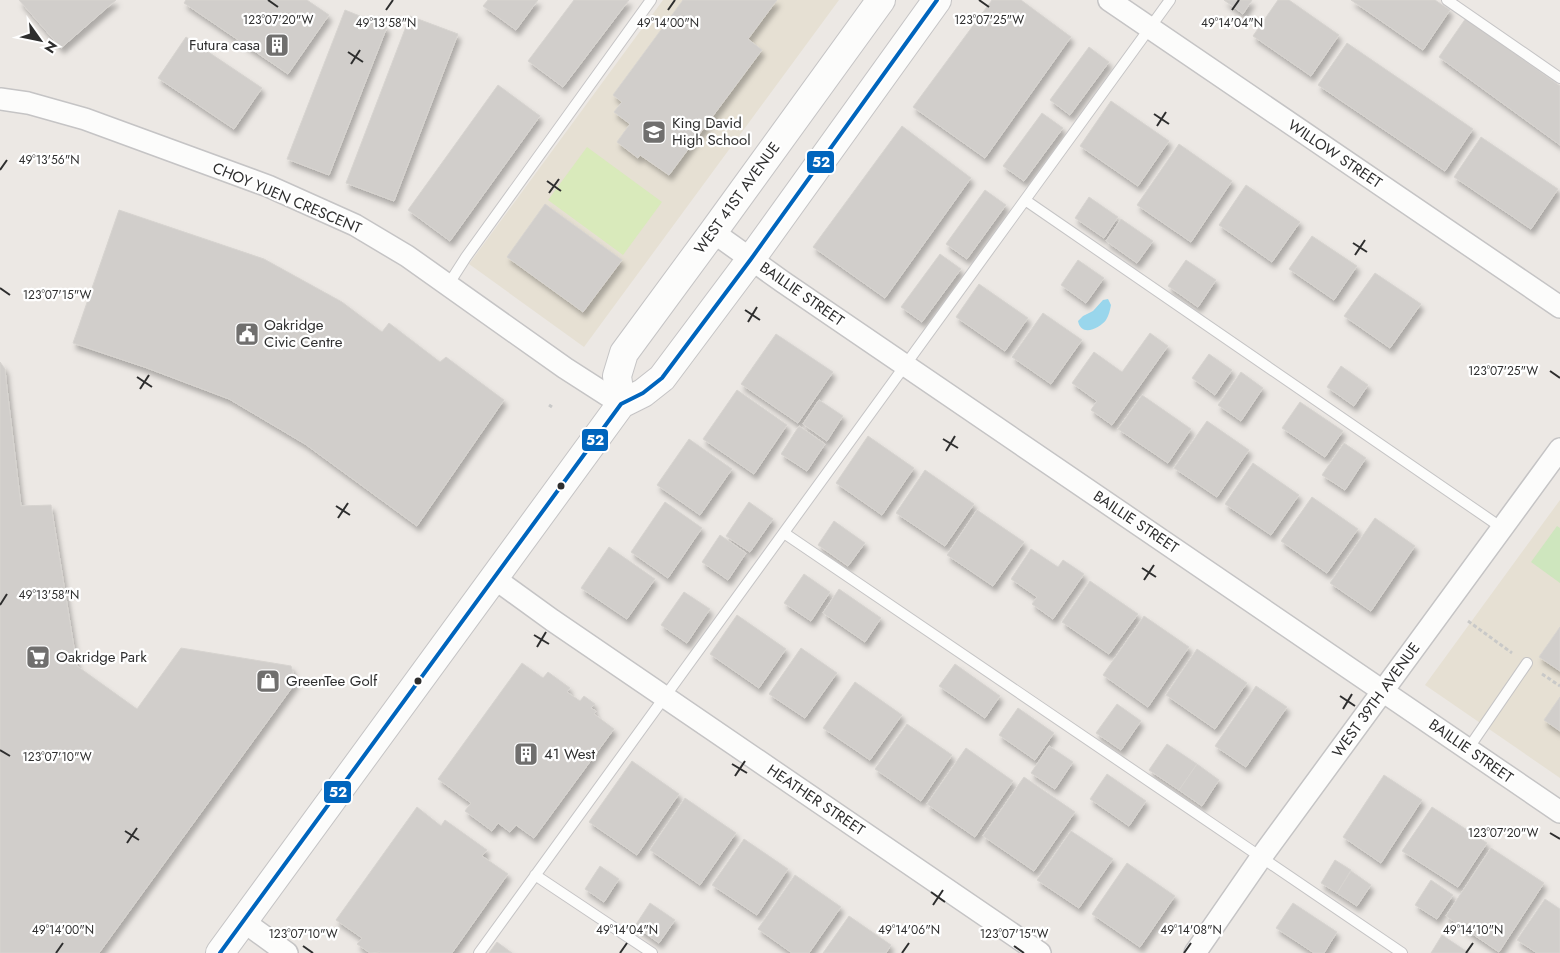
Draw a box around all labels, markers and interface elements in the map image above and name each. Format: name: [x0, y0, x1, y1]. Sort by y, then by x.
text: 123°07'20"W: [243, 11, 313, 29]
text: 123°07'25"W: [954, 11, 1024, 29]
text: 49°13'58"N: [356, 14, 416, 32]
text: 49°14'00"N: [637, 14, 699, 32]
text: 49°14'04"N: [1201, 14, 1263, 32]
north arrow: [15, 15, 65, 65]
building icon: Futura casa: [264, 32, 290, 58]
place label: Futura casa: [189, 34, 260, 56]
text: N: [39, 37, 62, 57]
place label: King David High School: [672, 112, 751, 151]
street label: WILLOW STREET: [1283, 114, 1387, 194]
school or university icon: King David High School: [641, 119, 667, 145]
street label: WEST 41ST AVENUE: [689, 137, 785, 259]
line badge: 52: [806, 150, 835, 174]
text: 49°13'56"N: [18, 151, 80, 169]
text: 52: [812, 152, 830, 172]
street label: CHOY YUEN CRESCENT: [209, 157, 365, 239]
street label: BAILLIE STREET: [755, 257, 849, 331]
text: 123°07'15"W: [23, 286, 91, 304]
place label: Oakridge Civic Centre: [264, 314, 343, 353]
public building icon: Oakridge Civic Centre: [234, 321, 260, 347]
text: 123°07'25"W: [1468, 362, 1538, 380]
line badge: 52: [581, 428, 609, 452]
text: 52: [586, 430, 604, 450]
unlabelled marker: [556, 481, 566, 491]
street label: BAILLIE STREET: [1089, 485, 1183, 559]
text: 49°13'58"N: [19, 586, 79, 604]
street label: WEST 39TH AVENUE: [1327, 638, 1425, 762]
supermarket icon: Oakridge Park: [25, 644, 51, 670]
place label: Oakridge Park: [56, 646, 147, 668]
shop icon: GreenTee Golf: [255, 668, 281, 694]
place label: GreenTee Golf: [286, 670, 378, 692]
unlabelled marker: [413, 676, 423, 686]
street label: BAILLIE STREET: [1424, 714, 1518, 788]
building icon: 41 West: [513, 741, 539, 767]
place label: 41 West: [544, 743, 595, 765]
text: 123°07'10"W: [22, 748, 92, 766]
street label: HEATHER STREET: [763, 759, 869, 841]
line badge: 52: [323, 780, 352, 804]
text: 52: [329, 782, 347, 802]
text: 123°07'20"W: [1468, 824, 1538, 842]
text: 49°14'00"N: [32, 921, 94, 939]
text: 49°14'04"N: [596, 921, 658, 939]
text: 49°14'06"N: [878, 921, 940, 939]
text: 49°14'08"N: [1160, 921, 1222, 939]
text: 49°14'10"N: [1443, 921, 1503, 939]
text: 123°07'10"W: [268, 925, 338, 943]
text: 123°07'15"W: [980, 925, 1048, 943]

